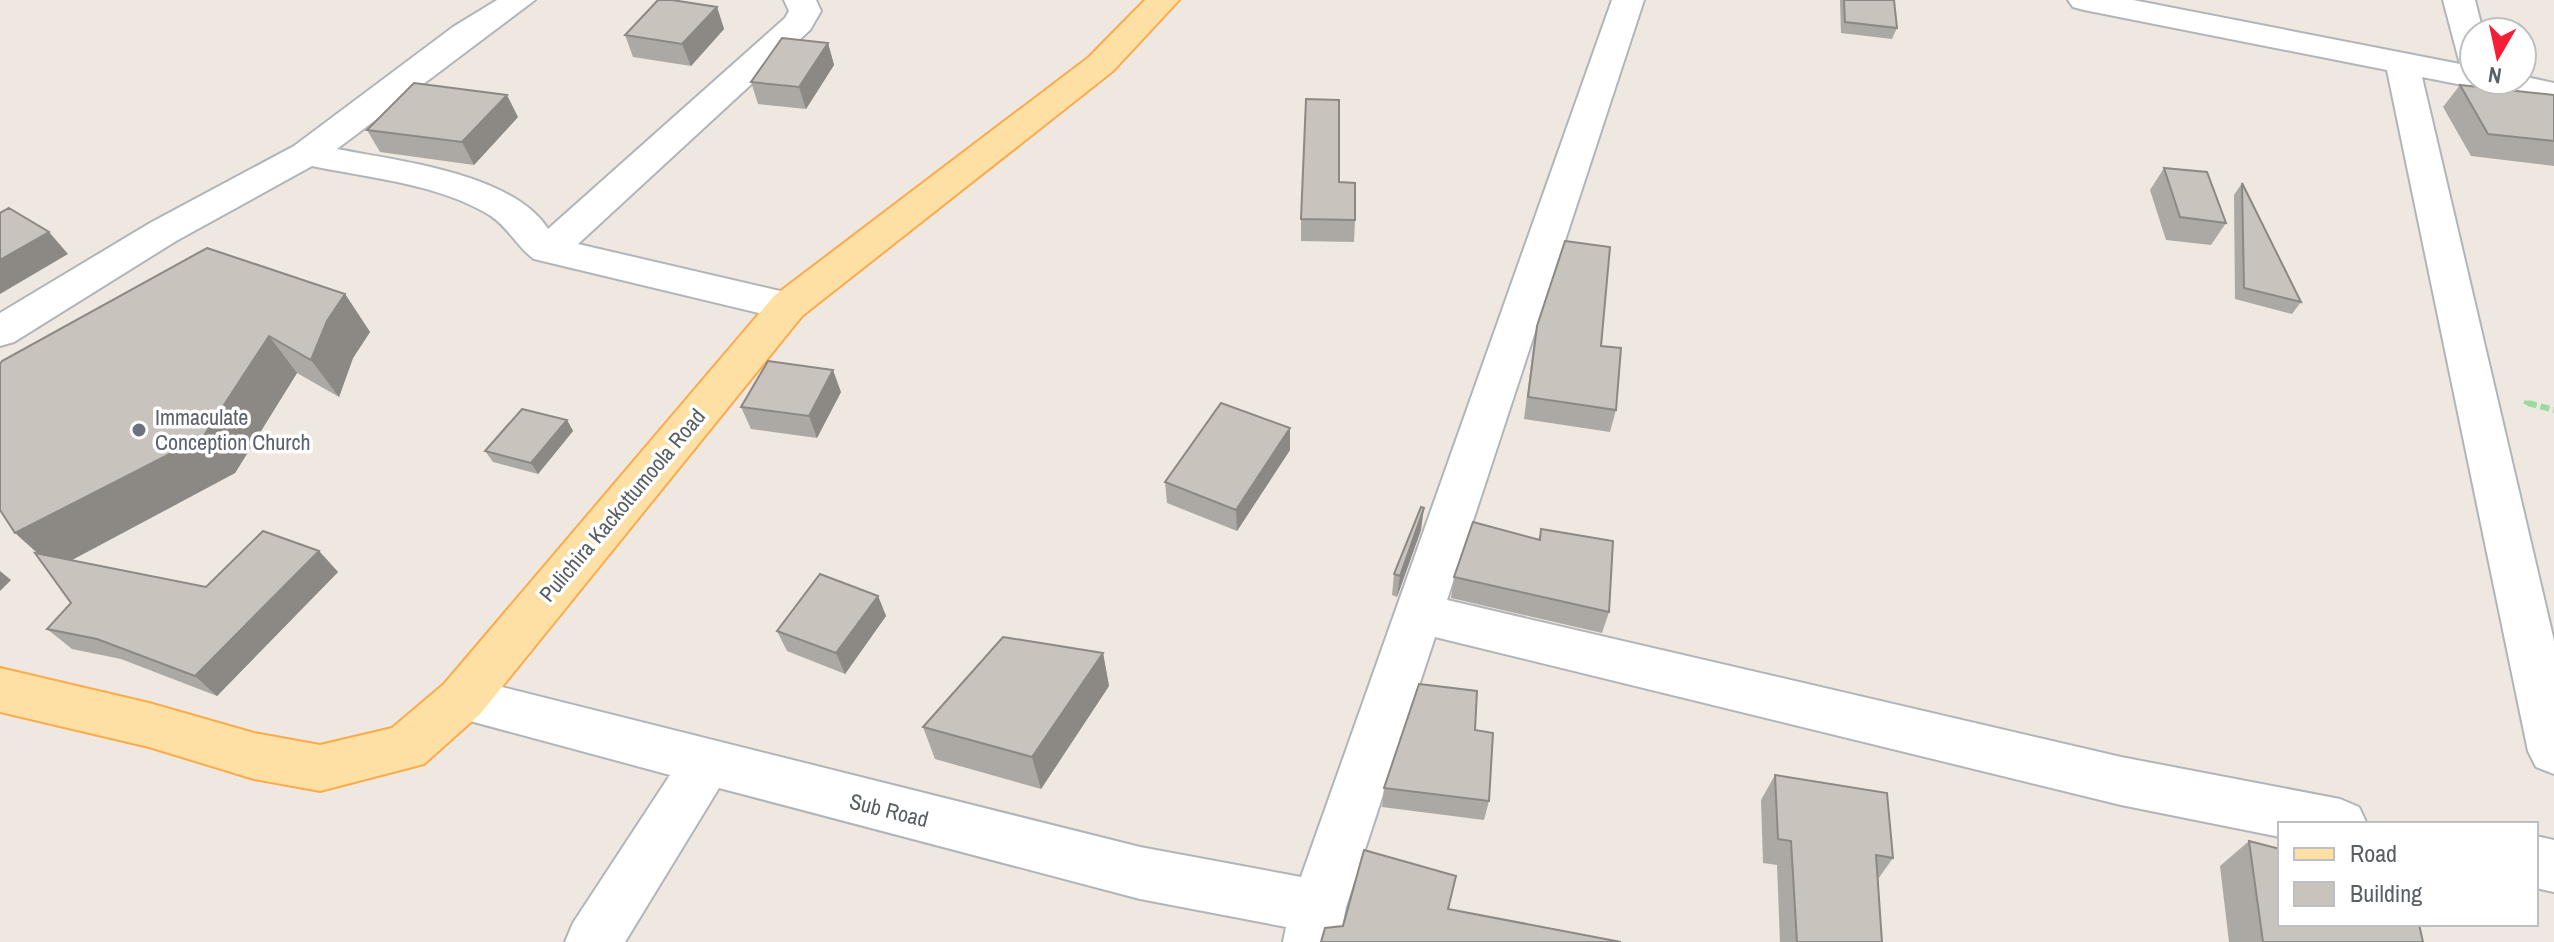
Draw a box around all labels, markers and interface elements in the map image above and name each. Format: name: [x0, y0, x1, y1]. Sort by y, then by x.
north arrow: [2458, 16, 2538, 96]
text: N: [2486, 60, 2504, 92]
place label: Immaculate Conception Church: [155, 402, 310, 457]
street label: Pulichira Kackottumoola Road: [532, 402, 712, 608]
marker: Immaculate Conception Church: [130, 421, 148, 439]
street label: Sub Road: [846, 786, 932, 834]
legend: [2278, 822, 2538, 926]
text: Road: [2350, 837, 2397, 869]
text: Building: [2350, 877, 2422, 909]

